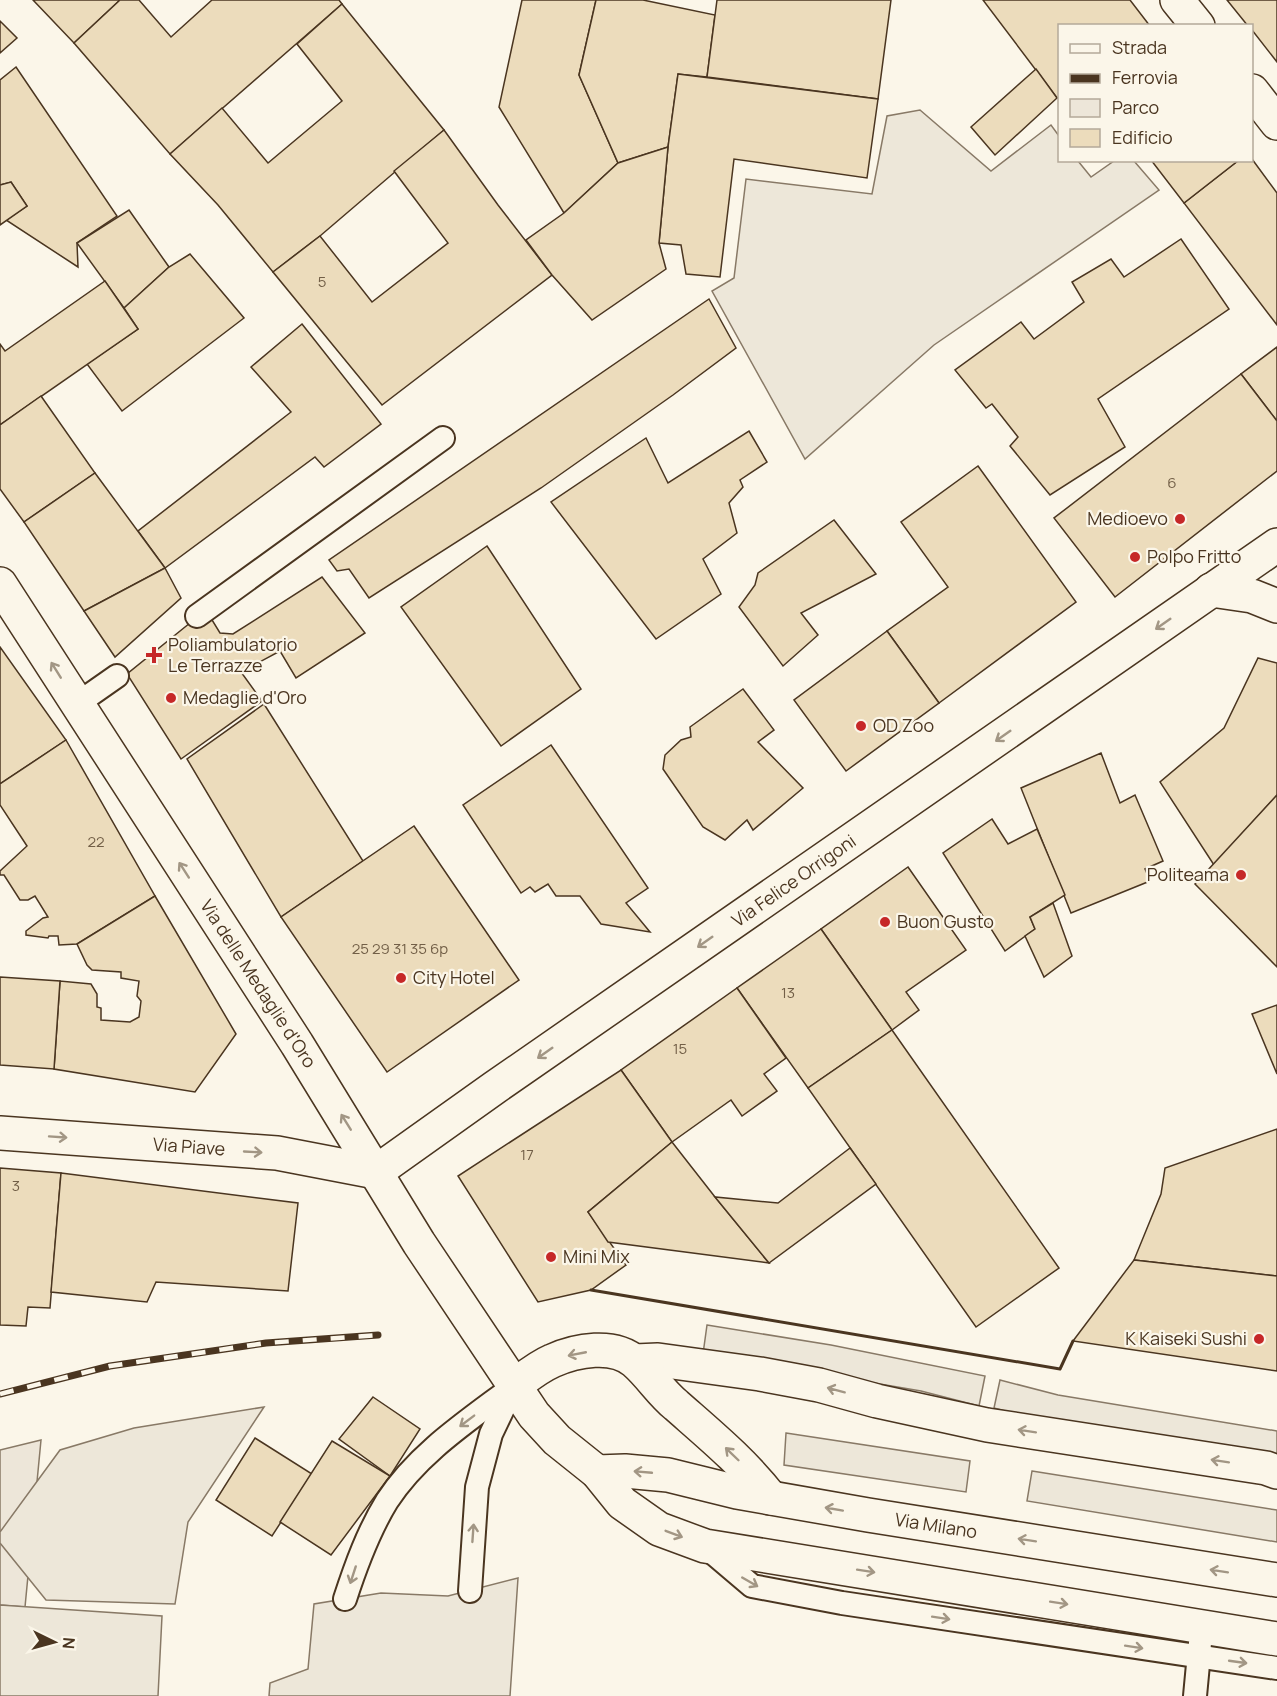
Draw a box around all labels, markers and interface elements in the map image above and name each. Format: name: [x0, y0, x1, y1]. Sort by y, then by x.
legend: [1058, 24, 1253, 162]
text: Strada: [1112, 35, 1167, 59]
text: Ferrovia: [1112, 65, 1178, 89]
text: Parco: [1112, 95, 1159, 119]
text: Edificio: [1112, 125, 1173, 149]
house number: 5: [318, 271, 326, 292]
house number: 6: [1167, 472, 1177, 493]
place label: Medioevo: [1087, 506, 1168, 530]
marker: Medioevo: [1173, 512, 1187, 526]
place label: Polpo Fritto: [1147, 544, 1241, 568]
marker: Polpo Fritto: [1128, 550, 1142, 564]
one-way arrow: [1155, 618, 1172, 630]
place label: Poliambulatorio Le Terrazze: [168, 632, 298, 677]
marker: Poliambulatorio Le Terrazze: [145, 646, 163, 664]
one-way arrow: [49, 662, 61, 679]
place label: Medaglie d'Oro: [183, 685, 307, 709]
marker: Medaglie d'Oro: [164, 691, 178, 705]
place label: OD Zoo: [873, 713, 934, 737]
marker: OD Zoo: [854, 719, 868, 733]
one-way arrow: [996, 730, 1012, 742]
street label: Via Felice Orrigoni: [727, 828, 860, 932]
house number: 22: [87, 831, 105, 852]
one-way arrow: [178, 862, 190, 878]
place label: Politeama: [1147, 862, 1229, 886]
marker: Politeama: [1234, 868, 1248, 882]
street label: Via delle Medaglie d'Oro: [195, 895, 322, 1072]
place label: Buon Gusto: [897, 909, 994, 933]
marker: Buon Gusto: [878, 915, 892, 929]
one-way arrow: [697, 936, 714, 948]
house number: 25 29 31 35 6p: [352, 938, 448, 959]
place label: City Hotel: [413, 965, 495, 989]
marker: City Hotel: [394, 971, 408, 985]
house number: 13: [781, 982, 795, 1003]
house number: 15: [673, 1038, 687, 1059]
one-way arrow: [537, 1047, 553, 1059]
one-way arrow: [339, 1114, 351, 1131]
one-way arrow: [48, 1132, 68, 1143]
street label: Via Piave: [152, 1132, 226, 1160]
house number: 17: [520, 1144, 534, 1165]
one-way arrow: [242, 1146, 262, 1157]
house number: 3: [12, 1175, 20, 1196]
place label: Mini Mix: [563, 1244, 630, 1268]
marker: Mini Mix: [544, 1250, 558, 1264]
place label: K Kaiseki Sushi: [1125, 1326, 1247, 1350]
marker: K Kaiseki Sushi: [1252, 1332, 1266, 1346]
one-way arrow: [568, 1349, 588, 1360]
one-way arrow: [827, 1384, 846, 1395]
one-way arrow: [459, 1415, 475, 1428]
one-way arrow: [1018, 1425, 1037, 1436]
one-way arrow: [725, 1447, 740, 1461]
one-way arrow: [1210, 1455, 1230, 1466]
one-way arrow: [633, 1466, 653, 1477]
one-way arrow: [825, 1503, 845, 1514]
street label: Via Milano: [893, 1507, 979, 1543]
one-way arrow: [468, 1524, 479, 1543]
one-way arrow: [664, 1529, 682, 1540]
one-way arrow: [1017, 1535, 1037, 1546]
one-way arrow: [347, 1565, 358, 1584]
one-way arrow: [856, 1565, 876, 1576]
one-way arrow: [1210, 1566, 1230, 1577]
one-way arrow: [741, 1576, 758, 1588]
one-way arrow: [1048, 1598, 1068, 1609]
north arrow: [24, 1612, 84, 1672]
one-way arrow: [930, 1612, 950, 1623]
text: N: [57, 1637, 80, 1650]
one-way arrow: [1123, 1641, 1143, 1652]
one-way arrow: [1227, 1657, 1247, 1668]

